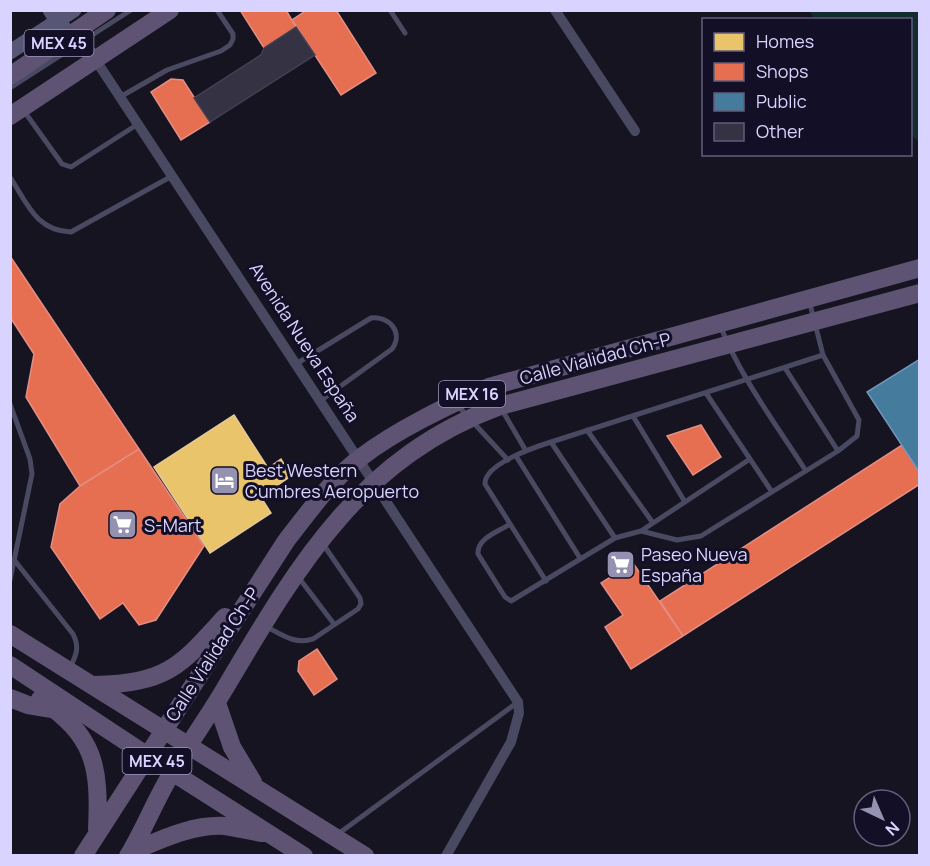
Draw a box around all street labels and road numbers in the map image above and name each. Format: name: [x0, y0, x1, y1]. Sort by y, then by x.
road number: MEX 45: [25, 30, 94, 56]
street label: Avenida Nueva España: [244, 258, 366, 426]
street label: Calle Vialidad Ch-P: [517, 326, 673, 390]
road number: MEX 16: [439, 381, 505, 407]
street label: Calle Vialidad Ch-P: [160, 582, 264, 726]
road number: MEX 45: [122, 748, 192, 774]

